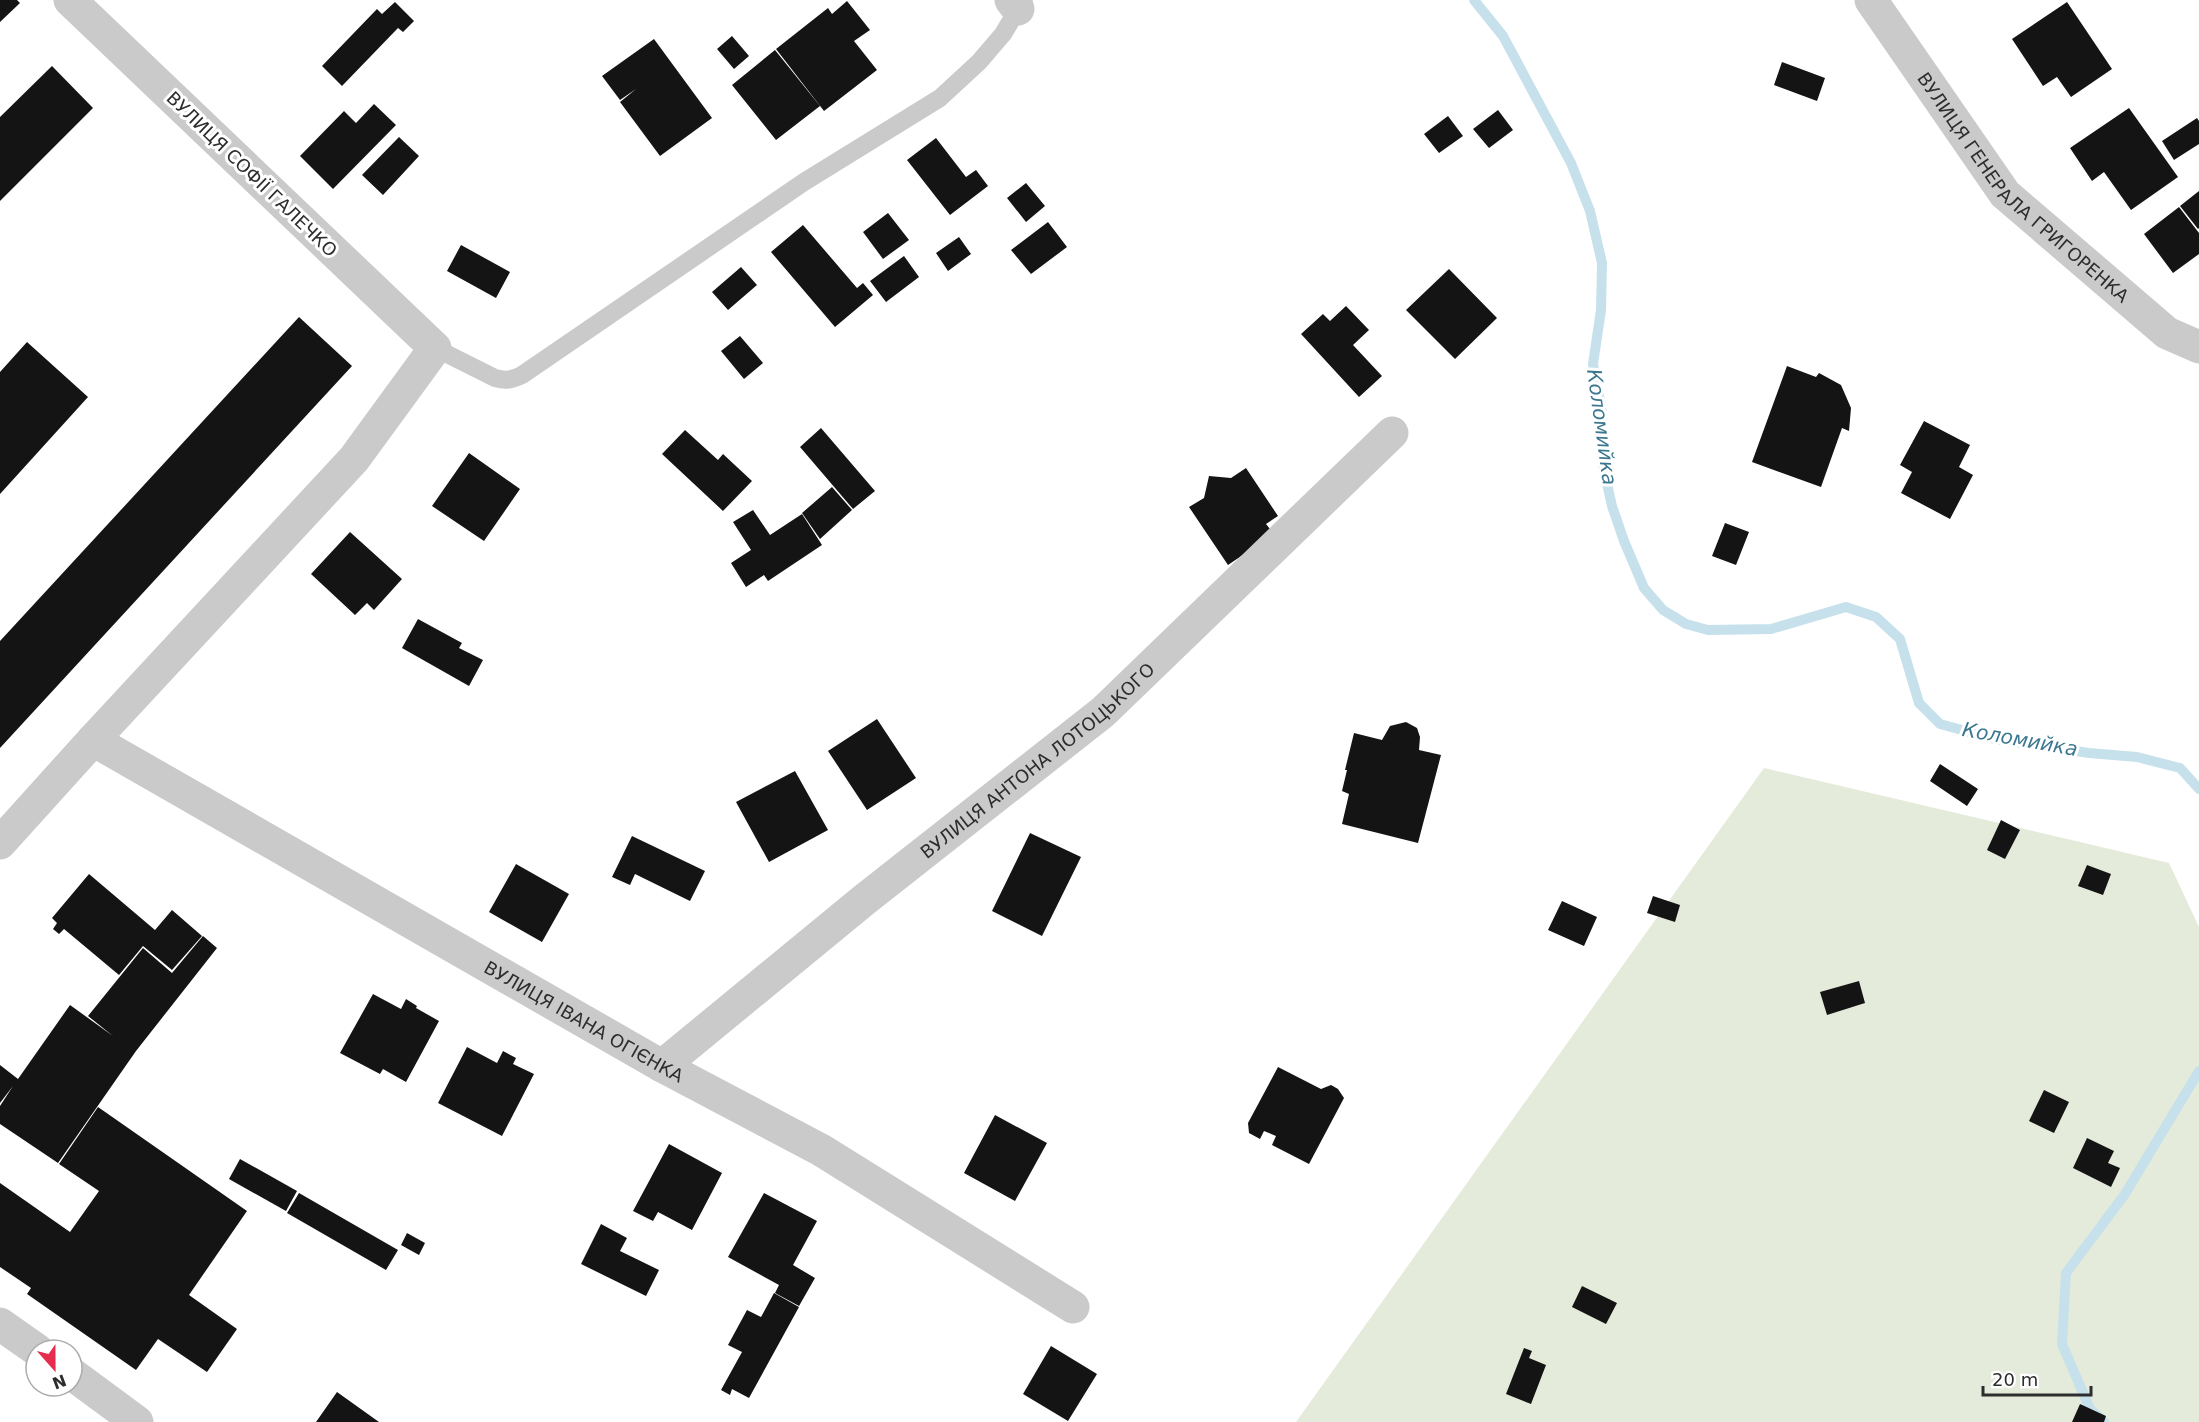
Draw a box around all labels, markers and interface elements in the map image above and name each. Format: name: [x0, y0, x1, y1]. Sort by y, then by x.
street label: ВУЛИЦЯ ГЕНЕРАЛА ГРИГОРЕНКА: [1914, 68, 2134, 307]
street label: ВУЛИЦЯ СОФІЇ ГАЛЕЧКО: [162, 87, 342, 261]
water label: Коломийка: [1582, 367, 1622, 487]
street label: ВУЛИЦЯ АНТОНА ЛОТОЦЬКОГО: [916, 658, 1158, 862]
water label: Коломийка: [1960, 717, 2080, 761]
street label: ВУЛИЦЯ ІВАНА ОГІЄНКА: [481, 956, 688, 1086]
north arrow: [24, 1338, 84, 1398]
scale bar: [1983, 1359, 2091, 1397]
text: 20 m: [1992, 1369, 2038, 1390]
text: N: [50, 1370, 69, 1393]

